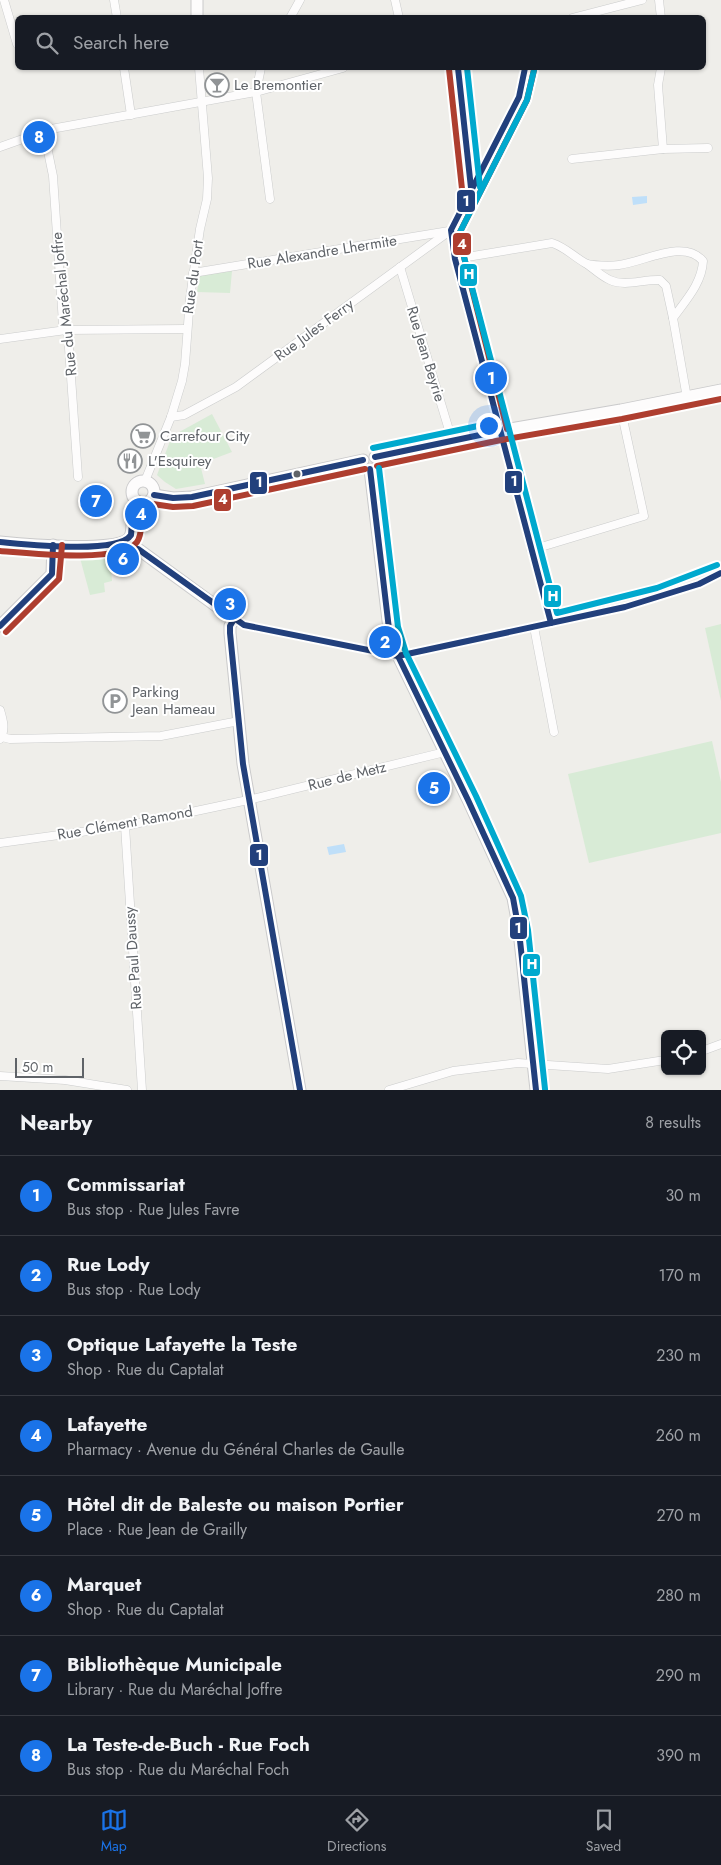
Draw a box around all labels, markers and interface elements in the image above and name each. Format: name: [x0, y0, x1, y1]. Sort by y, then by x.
search box: [15, 15, 706, 70]
icon: search: [33, 29, 61, 57]
text: Search here: [73, 29, 169, 56]
bar icon: Le Bremontier: [204, 72, 230, 98]
place label: Le Bremontier: [234, 74, 323, 96]
pin: 8: [23, 118, 55, 156]
line badge: 1: [456, 189, 476, 213]
text: 1: [462, 191, 470, 211]
street label: Rue Alexandre Lhermite: [246, 229, 398, 275]
street label: Rue du Maréchal Joffre: [45, 231, 83, 377]
line badge: 4: [452, 232, 472, 256]
text: 4: [457, 234, 467, 254]
street label: Rue du Port: [177, 238, 209, 315]
line badge: H: [459, 263, 478, 287]
text: H: [463, 264, 475, 284]
street label: Rue Jules Ferry: [270, 293, 359, 366]
street label: Rue Jean Beyrie: [401, 304, 451, 405]
pin: 1: [475, 359, 507, 397]
your location: [476, 413, 502, 439]
supermarket icon: Carrefour City: [130, 423, 156, 449]
place label: Carrefour City: [160, 425, 250, 447]
restaurant icon: L'Esquirey: [117, 448, 143, 474]
place label: L'Esquirey: [148, 450, 212, 472]
unlabelled marker: [292, 469, 302, 479]
line badge: 1: [504, 470, 523, 494]
line badge: 1: [249, 471, 268, 495]
text: 1: [510, 471, 518, 491]
text: 1: [255, 472, 263, 492]
pin: 7: [80, 482, 112, 520]
line badge: 4: [213, 488, 232, 512]
text: 4: [218, 489, 228, 509]
pin: 4: [125, 495, 157, 533]
pin: 6: [107, 540, 139, 578]
line badge: H: [543, 584, 562, 608]
pin: 3: [214, 585, 246, 623]
text: H: [547, 586, 559, 606]
pin: 2: [369, 623, 401, 661]
place label: Parking Jean Hameau: [130, 681, 215, 720]
parking icon: Parking Jean Hameau: [102, 688, 128, 714]
street label: Rue de Metz: [306, 756, 388, 796]
pin: 5: [418, 769, 450, 807]
street label: Rue Clément Ramond: [55, 800, 195, 846]
line badge: 1: [249, 843, 269, 867]
text: 1: [255, 845, 263, 865]
street label: Rue Paul Daussy: [118, 905, 148, 1010]
line badge: 1: [509, 916, 528, 940]
text: 1: [514, 918, 522, 938]
line badge: H: [522, 953, 541, 977]
text: H: [526, 954, 538, 974]
map controls: [661, 1030, 706, 1075]
button: locate: [661, 1030, 706, 1075]
scale bar: [15, 1055, 84, 1078]
text: 50 m: [22, 1057, 53, 1077]
text: Nearby: [20, 1108, 92, 1138]
text: 8 results: [645, 1111, 701, 1134]
text: Commissariat: [67, 1171, 185, 1198]
text: 1: [32, 1184, 40, 1207]
text: 30 m: [665, 1184, 701, 1207]
text: Bus stop · Rue Jules Favre: [67, 1198, 240, 1221]
text: Rue Lody: [67, 1251, 150, 1278]
text: 2: [31, 1264, 41, 1287]
text: 170 m: [659, 1264, 701, 1287]
text: Bus stop · Rue Lody: [67, 1278, 201, 1301]
text: Optique Lafayette la Teste: [67, 1331, 297, 1358]
text: 3: [31, 1344, 41, 1367]
text: 230 m: [656, 1344, 701, 1367]
text: Shop · Rue du Captalat: [67, 1358, 224, 1381]
text: Lafayette: [67, 1411, 147, 1438]
text: 4: [30, 1424, 42, 1447]
text: 260 m: [656, 1424, 701, 1447]
text: Pharmacy · Avenue du Général Charles de Gaulle: [67, 1438, 405, 1461]
text: Hôtel dit de Baleste ou maison Portier: [67, 1491, 404, 1518]
text: 5: [31, 1504, 41, 1527]
text: 270 m: [657, 1504, 701, 1527]
text: Place · Rue Jean de Grailly: [67, 1518, 247, 1541]
text: Marquet: [67, 1571, 141, 1598]
text: 6: [31, 1584, 41, 1607]
text: 280 m: [656, 1584, 701, 1607]
text: Shop · Rue du Captalat: [67, 1598, 224, 1621]
text: Bibliothèque Municipale: [67, 1651, 282, 1678]
text: 7: [31, 1664, 41, 1687]
text: 290 m: [656, 1664, 701, 1687]
text: Library · Rue du Maréchal Joffre: [67, 1678, 282, 1701]
text: La Teste-de-Buch - Rue Foch: [67, 1731, 310, 1758]
text: 8: [31, 1744, 41, 1767]
text: 390 m: [656, 1744, 701, 1767]
text: Bus stop · Rue du Maréchal Foch: [67, 1758, 290, 1781]
tab: Map: [100, 1806, 128, 1856]
tab: Directions: [327, 1806, 386, 1856]
tab: Saved: [586, 1806, 621, 1856]

